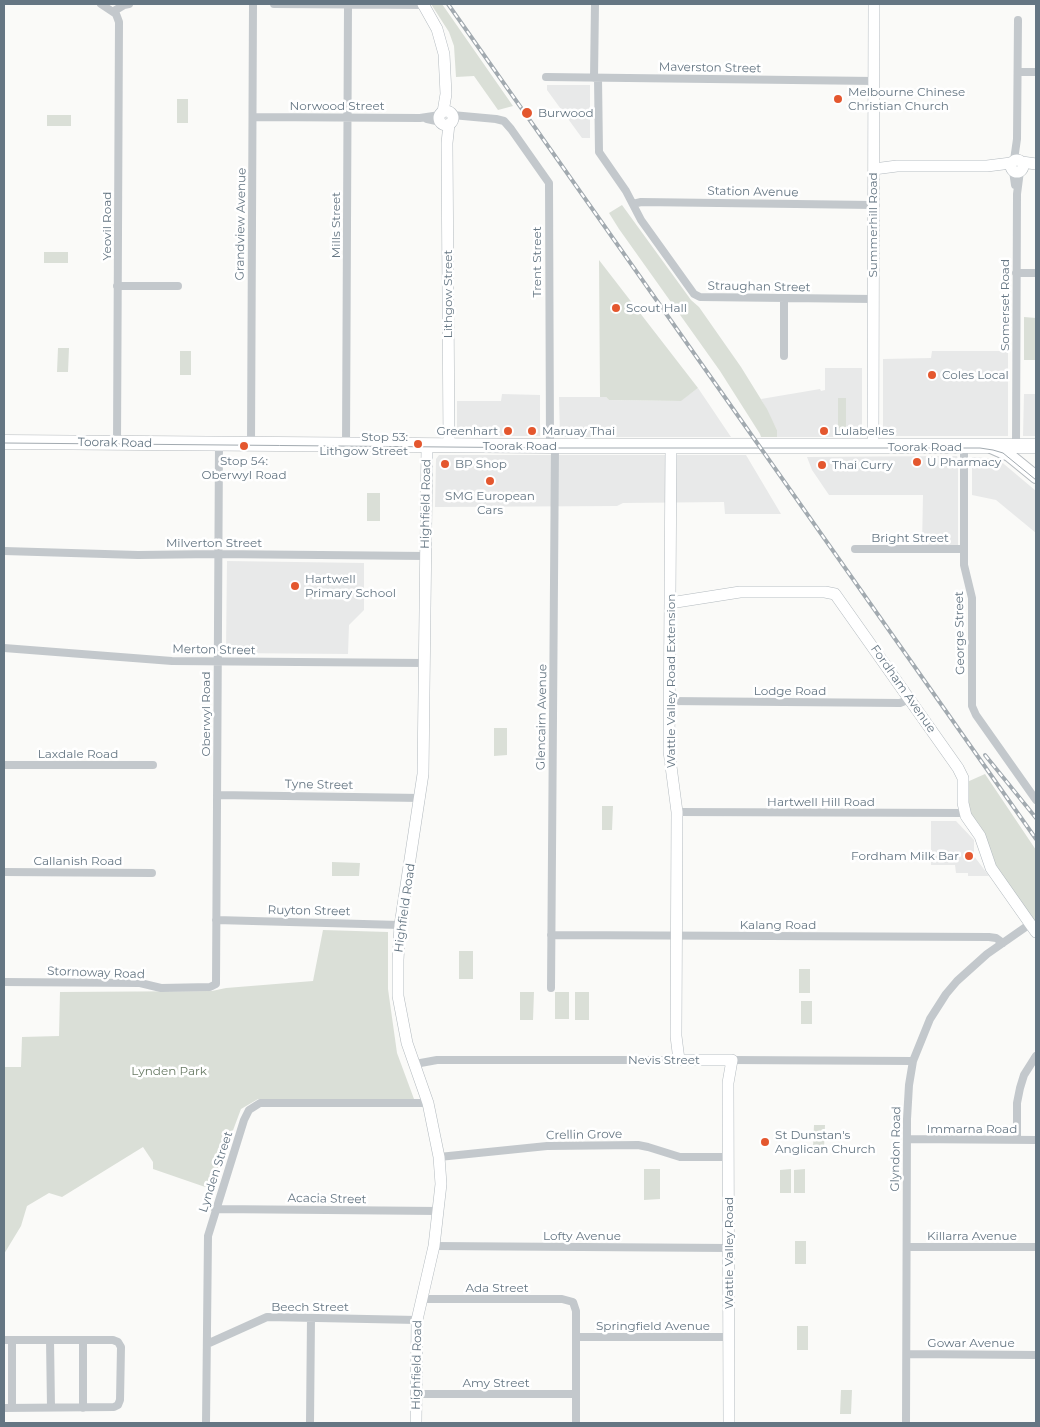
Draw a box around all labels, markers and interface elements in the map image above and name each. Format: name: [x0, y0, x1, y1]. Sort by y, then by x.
street label: Maverston Street: [659, 60, 761, 76]
place label: Melbourne Chinese Christian Church: [848, 85, 965, 113]
marker: Melbourne Chinese Christian Church: [832, 93, 844, 105]
street label: Norwood Street: [289, 99, 385, 113]
marker: Burwood: [520, 106, 534, 120]
place label: Burwood: [538, 106, 594, 120]
street label: Grandview Avenue: [233, 167, 249, 281]
street label: Summerhill Road: [866, 172, 880, 278]
street label: Station Avenue: [707, 184, 799, 200]
street label: Yeovil Road: [100, 192, 114, 260]
street label: Mills Street: [329, 192, 343, 258]
street label: Trent Street: [530, 226, 544, 298]
street label: Lithgow Street: [441, 250, 455, 338]
street label: Somerset Road: [998, 259, 1012, 351]
street label: Straughan Street: [708, 279, 810, 295]
place label: Scout Hall: [626, 301, 687, 315]
marker: Scout Hall: [610, 302, 622, 314]
place label: Coles Local: [942, 368, 1009, 382]
marker: Coles Local: [926, 369, 938, 381]
place label: Greenhart: [436, 424, 498, 438]
place label: Maruay Thai: [542, 424, 615, 438]
place label: Lulabelles: [834, 424, 894, 438]
marker: Greenhart: [502, 425, 514, 437]
marker: Maruay Thai: [526, 425, 538, 437]
marker: Lulabelles: [818, 425, 830, 437]
place label: Stop 53: Lithgow Street: [319, 430, 408, 458]
street label: Toorak Road: [78, 435, 152, 451]
marker: Stop 53: Lithgow Street: [412, 438, 424, 450]
street label: Toorak Road: [483, 439, 557, 453]
marker: Stop 54: Oberwyl Road: [238, 440, 250, 452]
street label: Toorak Road: [888, 440, 962, 454]
place label: Stop 54: Oberwyl Road: [201, 454, 287, 482]
place label: U Pharmacy: [927, 455, 1001, 469]
marker: U Pharmacy: [911, 456, 923, 468]
place label: BP Shop: [455, 457, 507, 471]
marker: BP Shop: [439, 458, 451, 470]
place label: Thai Curry: [832, 458, 893, 472]
street label: Highfield Road: [418, 459, 434, 549]
marker: Thai Curry: [816, 459, 828, 471]
marker: SMG European Cars: [484, 475, 496, 487]
place label: SMG European Cars: [445, 489, 535, 517]
street label: Bright Street: [871, 531, 949, 545]
street label: Milverton Street: [166, 536, 262, 550]
place label: Hartwell Primary School: [305, 572, 396, 600]
marker: Hartwell Primary School: [289, 580, 301, 592]
street label: George Street: [952, 591, 968, 675]
street label: Wattle Valley Road Extension: [664, 594, 678, 768]
street label: Merton Street: [172, 642, 256, 658]
street label: Fordham Avenue: [867, 642, 939, 736]
street label: Glencairn Avenue: [534, 664, 550, 770]
street label: Oberwyl Road: [199, 671, 213, 757]
street label: Lodge Road: [754, 684, 826, 698]
street label: Laxdale Road: [38, 747, 118, 761]
street label: Tyne Street: [285, 777, 353, 793]
street label: Hartwell Hill Road: [767, 795, 875, 809]
place label: Fordham Milk Bar: [851, 849, 959, 863]
marker: Fordham Milk Bar: [963, 850, 975, 862]
street label: Callanish Road: [34, 854, 122, 868]
street label: Highfield Road: [392, 863, 418, 953]
street label: Ruyton Street: [267, 903, 351, 919]
street label: Kalang Road: [740, 918, 816, 932]
street label: Stornoway Road: [47, 964, 145, 982]
street label: Nevis Street: [628, 1053, 700, 1067]
park label: Lynden Park: [131, 1064, 207, 1078]
street label: Glyndon Road: [888, 1106, 904, 1192]
street label: Immarna Road: [927, 1122, 1017, 1136]
street label: Crellin Grove: [546, 1127, 622, 1143]
place label: St Dunstan's Anglican Church: [775, 1128, 876, 1156]
street label: Lynden Street: [196, 1130, 236, 1214]
marker: St Dunstan's Anglican Church: [759, 1136, 771, 1148]
street label: Acacia Street: [287, 1191, 367, 1207]
street label: Wattle Valley Road: [722, 1197, 736, 1309]
street label: Lofty Avenue: [543, 1229, 621, 1243]
street label: Killarra Avenue: [927, 1229, 1017, 1243]
street label: Ada Street: [465, 1281, 529, 1295]
street label: Beech Street: [271, 1300, 349, 1314]
street label: Springfield Avenue: [596, 1319, 710, 1333]
street label: Highfield Road: [409, 1320, 425, 1410]
street label: Gowar Avenue: [927, 1336, 1015, 1350]
street label: Amy Street: [462, 1376, 530, 1390]

